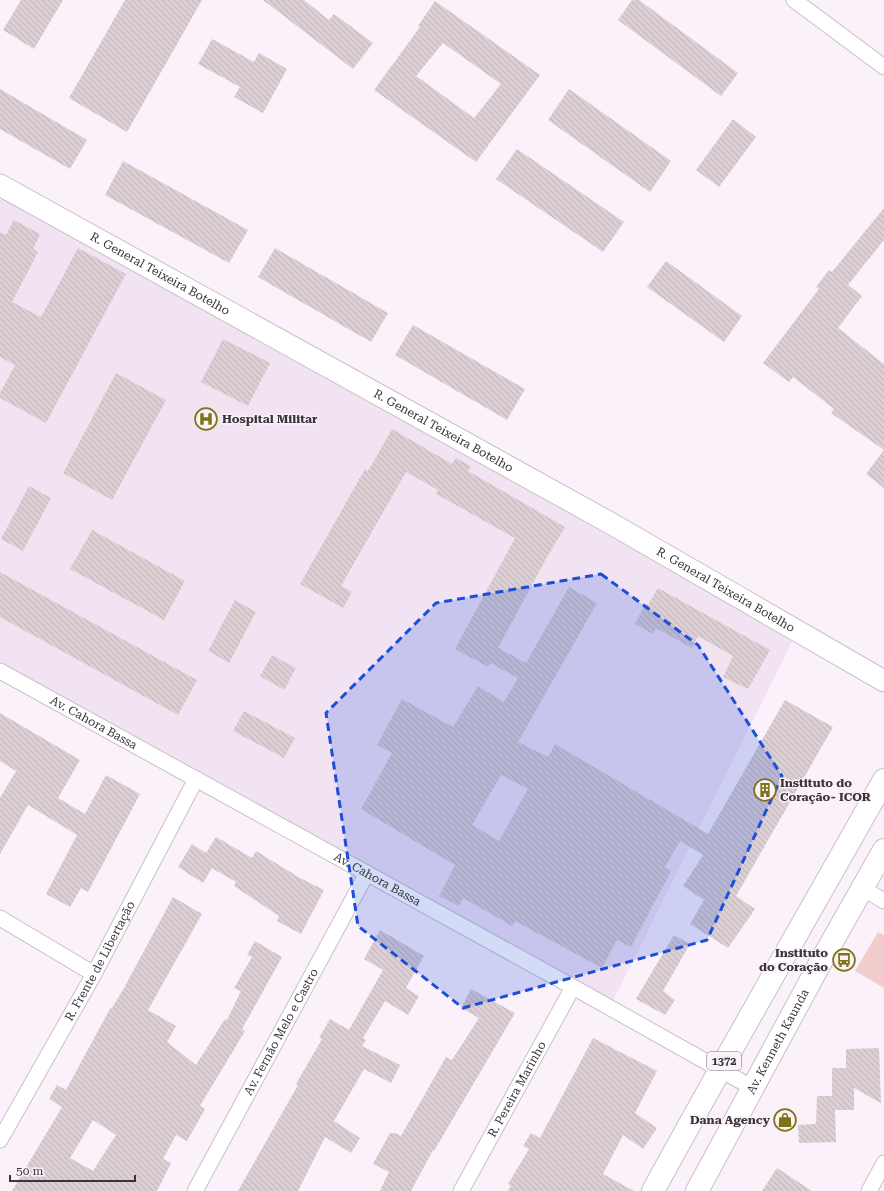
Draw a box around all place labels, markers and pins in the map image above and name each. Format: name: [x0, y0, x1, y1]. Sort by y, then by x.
hospital icon: Hospital Militar: [193, 406, 219, 432]
place label: Hospital Militar: [222, 412, 318, 426]
place label: Instituto do Coração- ICOR: [780, 776, 871, 804]
building icon: Instituto do Coração- ICOR: [752, 777, 778, 803]
place label: Instituto do Coração: [759, 946, 828, 974]
bus stop icon: Instituto do Coração: [831, 947, 857, 973]
shop icon: Dana Agency: [772, 1107, 798, 1133]
place label: Dana Agency: [690, 1113, 771, 1127]

